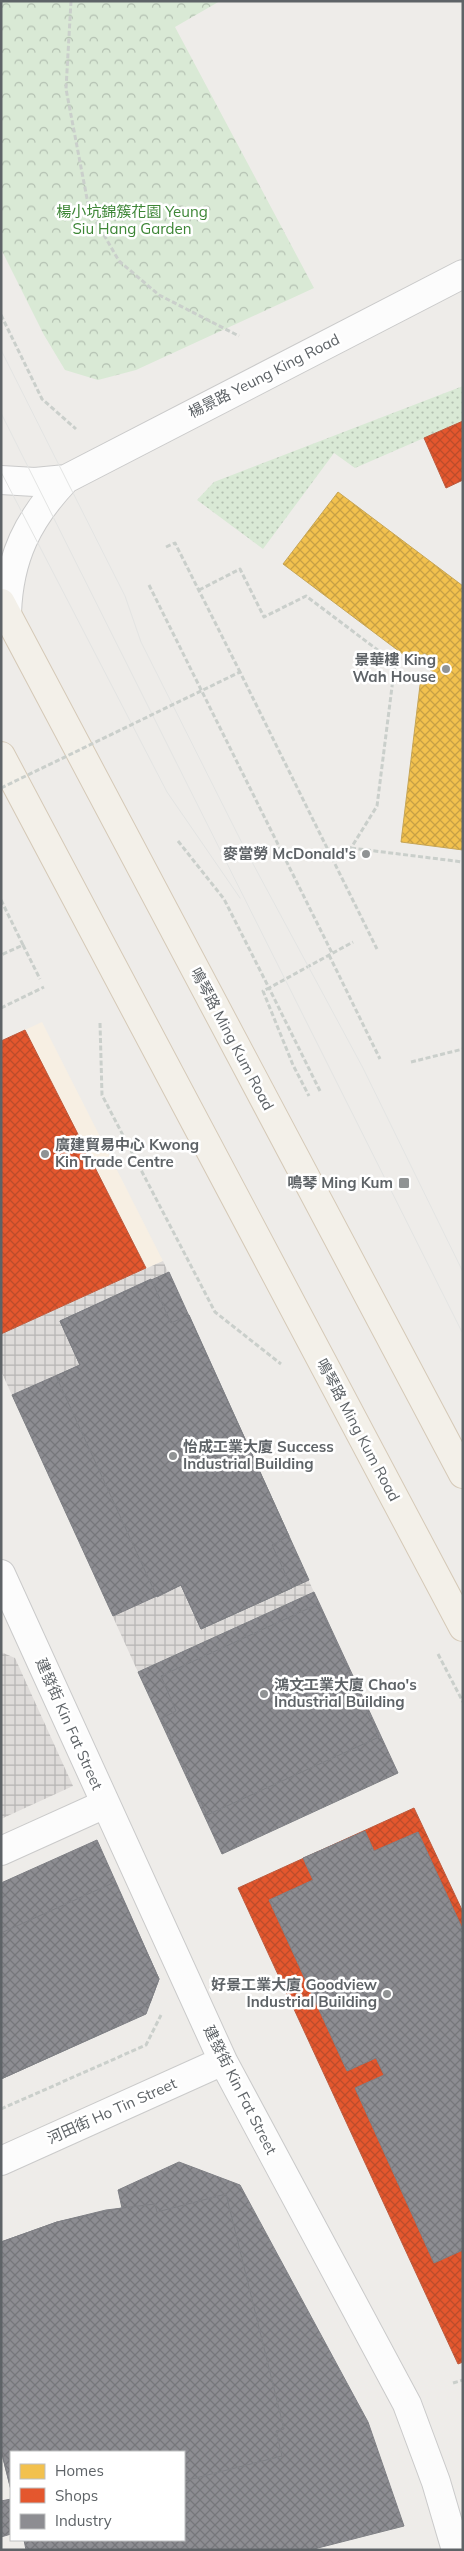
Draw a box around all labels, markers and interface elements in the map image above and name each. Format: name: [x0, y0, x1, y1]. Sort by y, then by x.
park label: 楊小坑錦簇花園 Yeung Siu Hang Garden: [56, 202, 208, 238]
street label: 楊景路 Yeung King Road: [185, 329, 342, 422]
place label: 景華樓 King Wah House: [352, 650, 436, 686]
marker: 景華樓 King Wah House: [440, 663, 452, 675]
place label: 麥當勞 McDonald's: [223, 844, 356, 863]
marker: 麥當勞 McDonald's: [360, 848, 372, 860]
street label: 鳴琴路 Ming Kum Road: [187, 964, 278, 1113]
place label: 廣建貿易中心 Kwong Kin Trade Centre: [55, 1135, 199, 1171]
marker: 廣建貿易中心 Kwong Kin Trade Centre: [39, 1148, 51, 1160]
place label: 鳴琴 Ming Kum: [287, 1173, 393, 1192]
marker: 鳴琴 Ming Kum: [397, 1176, 411, 1190]
street label: 鳴琴路 Ming Kum Road: [313, 1355, 404, 1504]
place label: 怡成工業大廈 Success Industrial Building: [183, 1437, 334, 1473]
marker: 怡成工業大廈 Success Industrial Building: [167, 1450, 179, 1462]
street label: 建發街 Kin Fat Street: [32, 1655, 107, 1793]
place label: 鴻文工業大廈 Chao's Industrial Building: [274, 1675, 417, 1711]
marker: 鴻文工業大廈 Chao's Industrial Building: [258, 1688, 270, 1700]
place label: 好景工業大廈 Goodview Industrial Building: [211, 1975, 378, 2011]
marker: 好景工業大廈 Goodview Industrial Building: [381, 1988, 393, 2000]
street label: 建發街 Kin Fat Street: [200, 2022, 281, 2158]
street label: 河田街 Ho Tin Street: [44, 2073, 179, 2148]
legend: [10, 2451, 185, 2541]
text: Homes: [55, 2461, 104, 2480]
text: Shops: [55, 2486, 98, 2505]
text: Industry: [55, 2511, 112, 2530]

